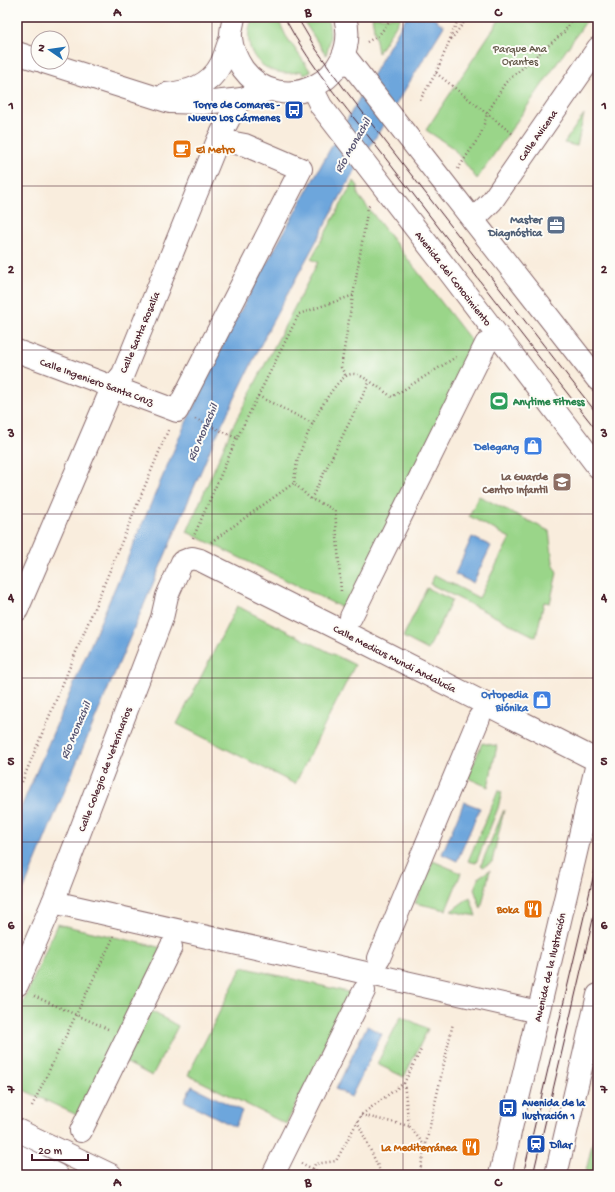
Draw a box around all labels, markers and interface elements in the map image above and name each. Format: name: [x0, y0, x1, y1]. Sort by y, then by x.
text: A: [112, 6, 122, 21]
text: B: [304, 6, 313, 21]
text: C: [493, 6, 503, 21]
north arrow: [30, 30, 70, 70]
text: N: [36, 43, 49, 53]
park label: Parque Ana Orantes: [492, 44, 548, 69]
text: 1: [7, 99, 14, 114]
bus stop icon: Torre de Comares - Nuevo Los Cármenes: [283, 99, 305, 121]
text: 1: [600, 99, 607, 114]
place label: Torre de Comares - Nuevo Los Cármenes: [188, 100, 281, 125]
street label: Calle Avicena: [517, 108, 561, 164]
water label: Río Monachil: [333, 115, 376, 176]
cafe icon: El Metro: [171, 138, 193, 160]
place label: El Metro: [195, 144, 236, 157]
place label: Master Diagnóstica: [487, 214, 543, 241]
office icon: Master Diagnóstica: [545, 214, 567, 236]
street label: Avenida del Conocimiento: [412, 229, 493, 329]
text: 2: [8, 263, 15, 278]
text: 2: [601, 263, 608, 278]
street label: Calle Santa Rosalía: [118, 289, 164, 375]
street label: Calle Ingeniero Santa Cruz: [38, 357, 156, 409]
sports icon: Anytime Fitness: [488, 390, 510, 412]
place label: Anytime Fitness: [512, 396, 586, 409]
water label: Río Monachil: [186, 401, 223, 463]
text: 3: [7, 427, 15, 442]
text: 3: [600, 427, 608, 442]
shop icon: Delegang: [522, 435, 544, 457]
place label: Delegang: [473, 442, 520, 455]
school or university icon: La Guarde Centro Infantil: [551, 471, 573, 493]
place label: La Guarde Centro Infantil: [482, 472, 549, 497]
text: 4: [7, 591, 15, 606]
text: 4: [600, 591, 608, 606]
street label: Calle Medicus Mundi Andalucía: [331, 623, 458, 696]
place label: Ortopedia Biónika: [481, 689, 529, 715]
shop icon: Ortopedia Biónika: [531, 689, 553, 711]
water label: Río Monachil: [59, 699, 96, 761]
street label: Calle Colegio de Veterinarios: [77, 705, 136, 834]
text: 5: [8, 755, 15, 770]
text: 5: [601, 755, 608, 770]
restaurant icon: Boka: [522, 898, 544, 920]
place label: Boka: [496, 905, 520, 917]
street label: Avenida de la Ilustración: [533, 911, 570, 1023]
text: 6: [8, 919, 15, 934]
text: 6: [601, 919, 608, 934]
text: 7: [7, 1083, 16, 1098]
text: 7: [600, 1083, 609, 1098]
bus stop icon: Avenida de la Ilustración 1: [497, 1097, 519, 1119]
place label: Avenida de la Ilustración 1: [521, 1098, 586, 1123]
station icon: Dílar: [525, 1133, 547, 1155]
scale bar: [32, 1136, 88, 1162]
restaurant icon: La Mediterránea: [460, 1136, 482, 1158]
place label: Dílar: [549, 1139, 573, 1152]
place label: La Mediterránea: [381, 1142, 458, 1155]
text: 20 m: [38, 1145, 63, 1159]
text: A: [112, 1176, 122, 1191]
text: B: [304, 1176, 313, 1191]
text: C: [493, 1176, 503, 1191]

